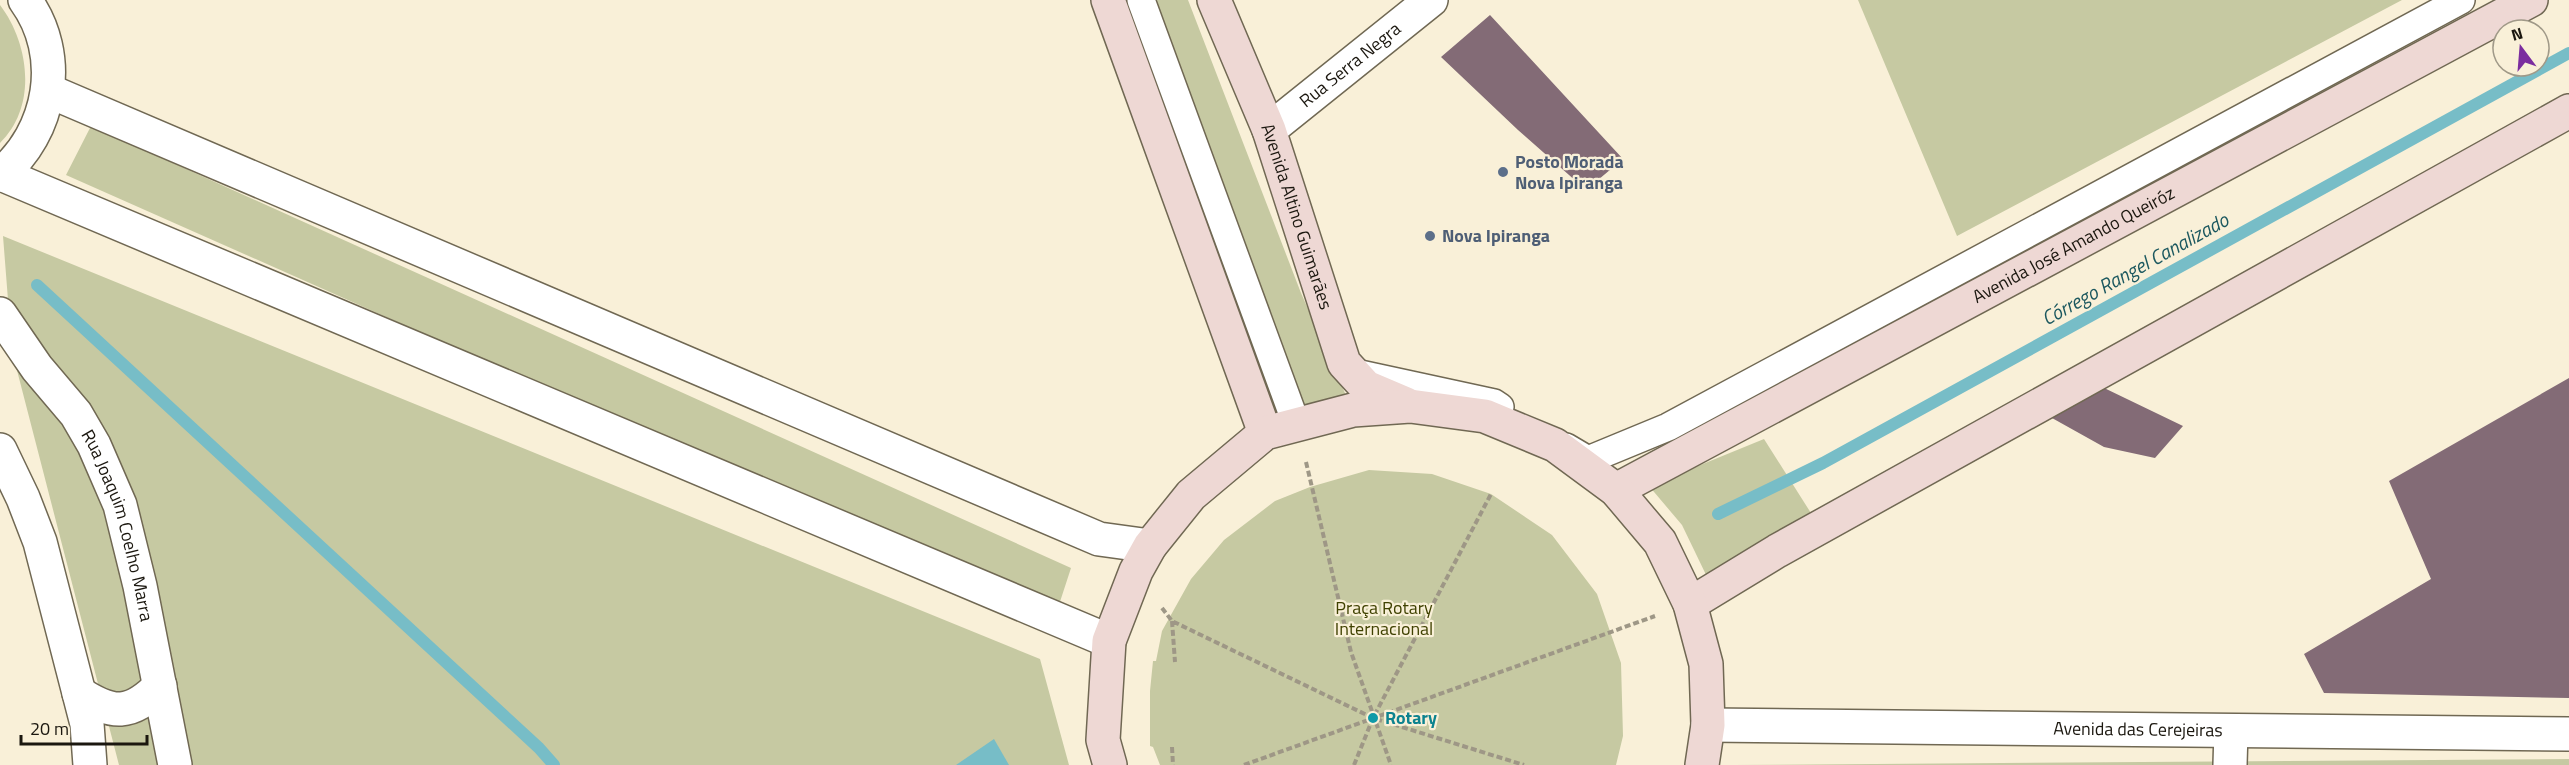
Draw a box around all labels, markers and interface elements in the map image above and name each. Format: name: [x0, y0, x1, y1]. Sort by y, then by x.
street label: Rua Serra Negra: [1293, 15, 1406, 114]
north arrow: [2491, 18, 2551, 78]
text: N: [2508, 21, 2526, 47]
street label: Avenida Altino Guimarães: [1255, 119, 1340, 313]
place label: Posto Morada Nova Ipiranga: [1515, 148, 1624, 196]
marker: Posto Morada Nova Ipiranga: [1496, 165, 1510, 179]
street label: Avenida José Amando Queiróz: [1967, 179, 2179, 310]
water label: Córrego Rangel Canalizado: [2035, 204, 2235, 333]
place label: Nova Ipiranga: [1442, 222, 1550, 249]
marker: Nova Ipiranga: [1423, 229, 1437, 243]
street label: Rua Joaquim Coelho Marra: [75, 424, 161, 624]
park label: Praça Rotary Internacional: [1335, 594, 1433, 642]
place label: Rotary: [1385, 704, 1437, 731]
scale bar: [21, 708, 147, 746]
marker: Rotary: [1366, 711, 1380, 725]
text: 20 m: [30, 715, 69, 742]
street label: Avenida das Cerejeiras: [2053, 715, 2223, 743]

